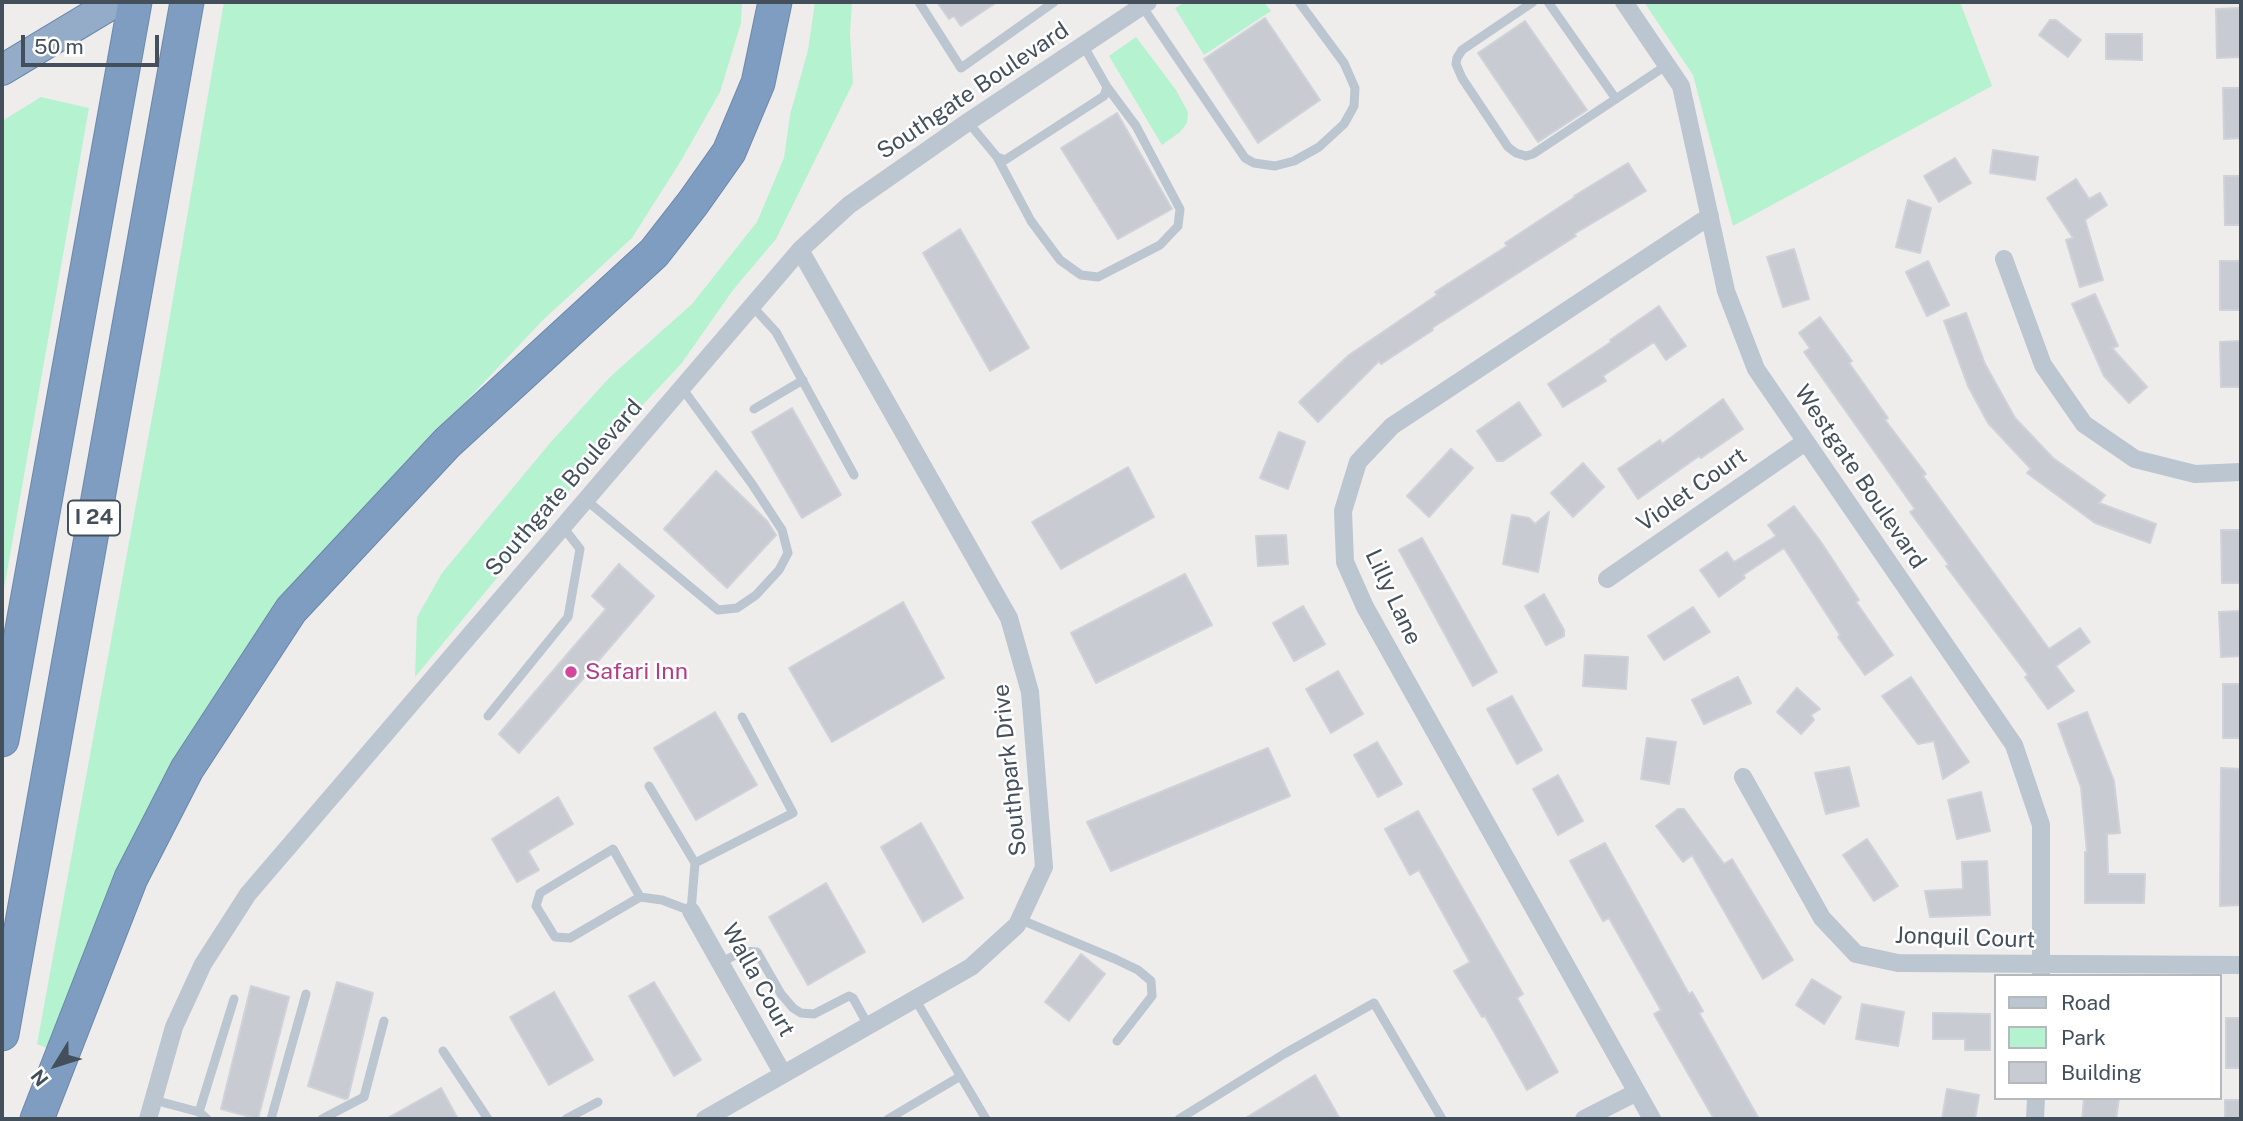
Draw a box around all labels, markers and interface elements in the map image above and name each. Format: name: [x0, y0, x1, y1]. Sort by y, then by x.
street label: Southgate Boulevard: [872, 17, 1074, 165]
scale bar: [24, 21, 163, 65]
text: 50 m: [34, 34, 84, 59]
street label: Westgate Boulevard: [1788, 380, 1932, 574]
street label: Southgate Boulevard: [480, 394, 648, 582]
street label: Violet Court: [1632, 442, 1752, 538]
road number: I 24: [68, 500, 120, 536]
street label: Lilly Lane: [1359, 545, 1427, 649]
place label: Safari Inn: [585, 658, 688, 686]
marker: Safari Inn: [563, 664, 579, 680]
street label: Southpark Drive: [987, 683, 1033, 857]
street label: Walla Court: [716, 919, 800, 1041]
street label: Jonquil Court: [1894, 922, 2036, 954]
legend: [1994, 974, 2222, 1100]
text: Road: [2061, 990, 2111, 1015]
text: Park: [2061, 1025, 2106, 1050]
north arrow: [21, 1030, 91, 1100]
text: Building: [2061, 1060, 2142, 1085]
text: N: [26, 1065, 53, 1091]

